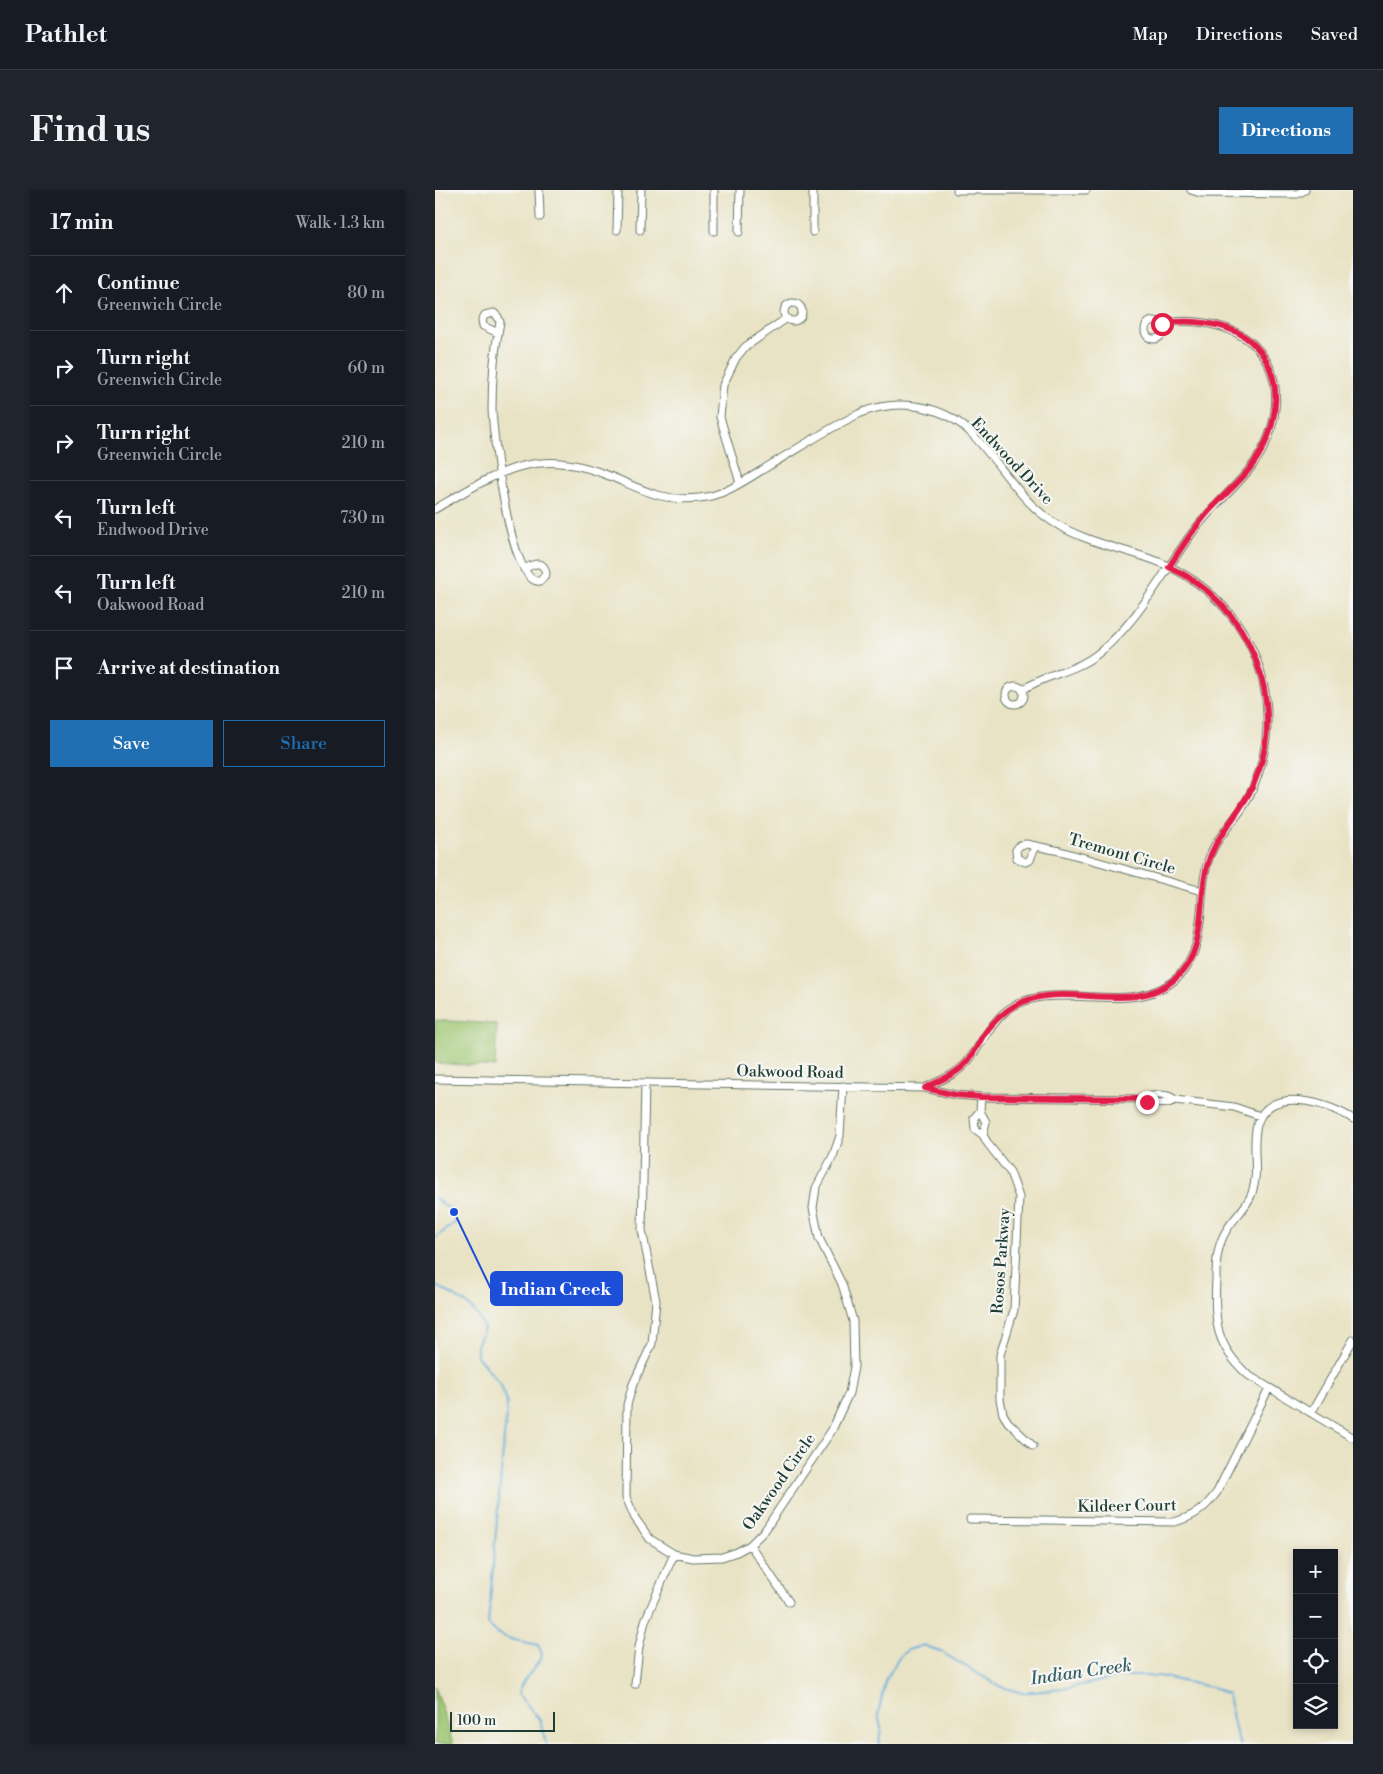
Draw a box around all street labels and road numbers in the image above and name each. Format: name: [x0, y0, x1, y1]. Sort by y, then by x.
street label: Endwood Drive: [967, 413, 1057, 509]
street label: Tremont Circle: [1066, 829, 1178, 879]
street label: Oakwood Road: [736, 1061, 844, 1083]
street label: Rosos Parkway: [987, 1207, 1015, 1315]
street label: Oakwood Circle: [738, 1430, 820, 1534]
street label: Kildeer Court: [1077, 1495, 1177, 1517]

